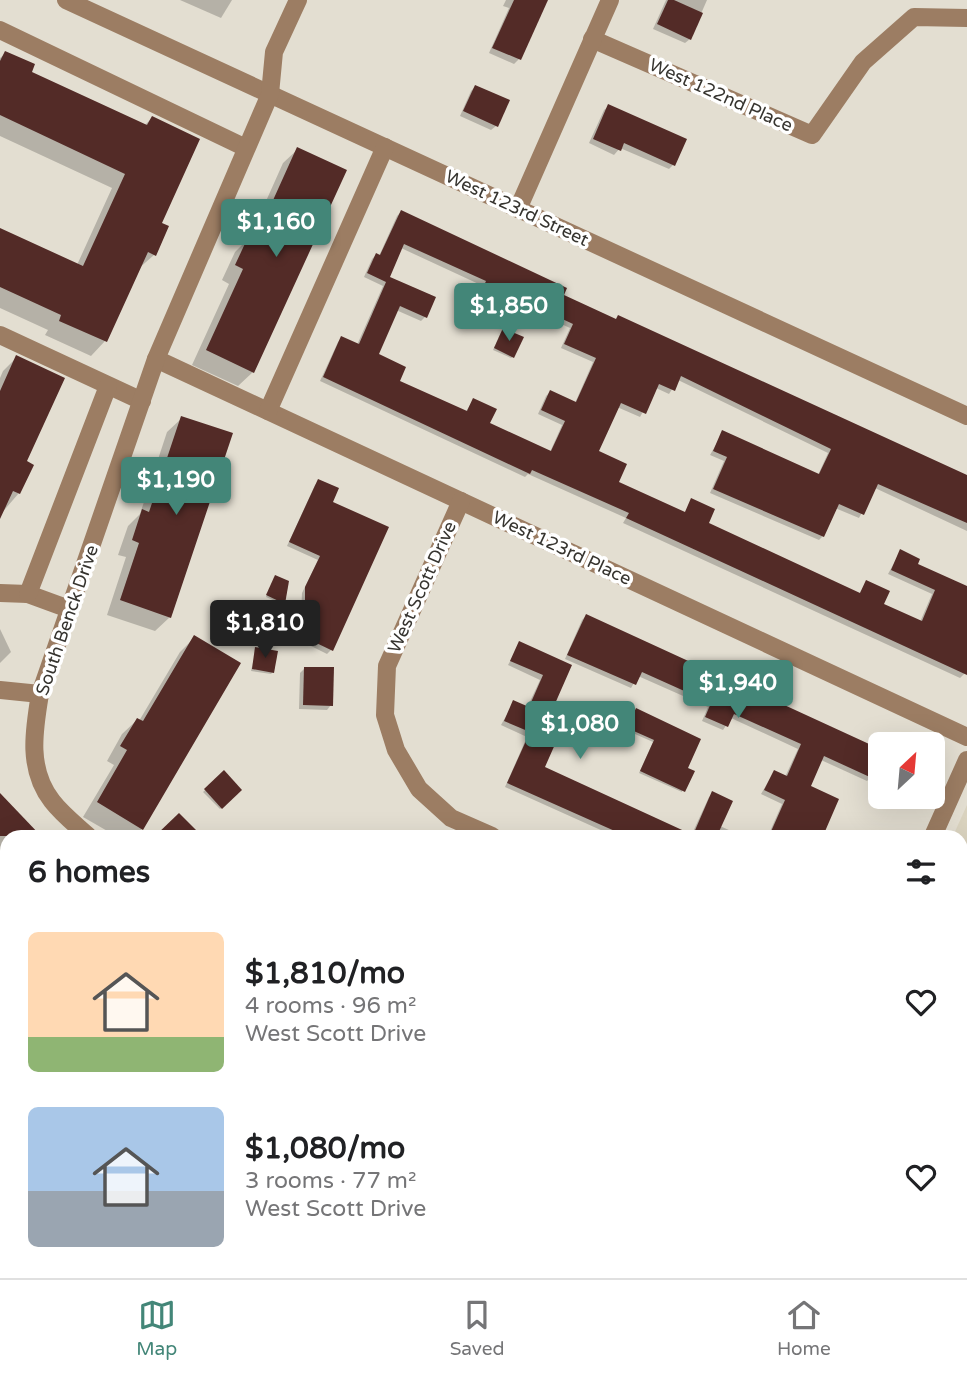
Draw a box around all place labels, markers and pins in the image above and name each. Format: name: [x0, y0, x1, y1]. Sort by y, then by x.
pin: $1,160: [219, 200, 333, 259]
pin: $1,850: [452, 284, 566, 343]
pin: $1,190: [119, 458, 233, 517]
pin: $1,810: [208, 600, 322, 660]
pin: $1,940: [681, 660, 795, 720]
pin: $1,080: [523, 702, 637, 761]

